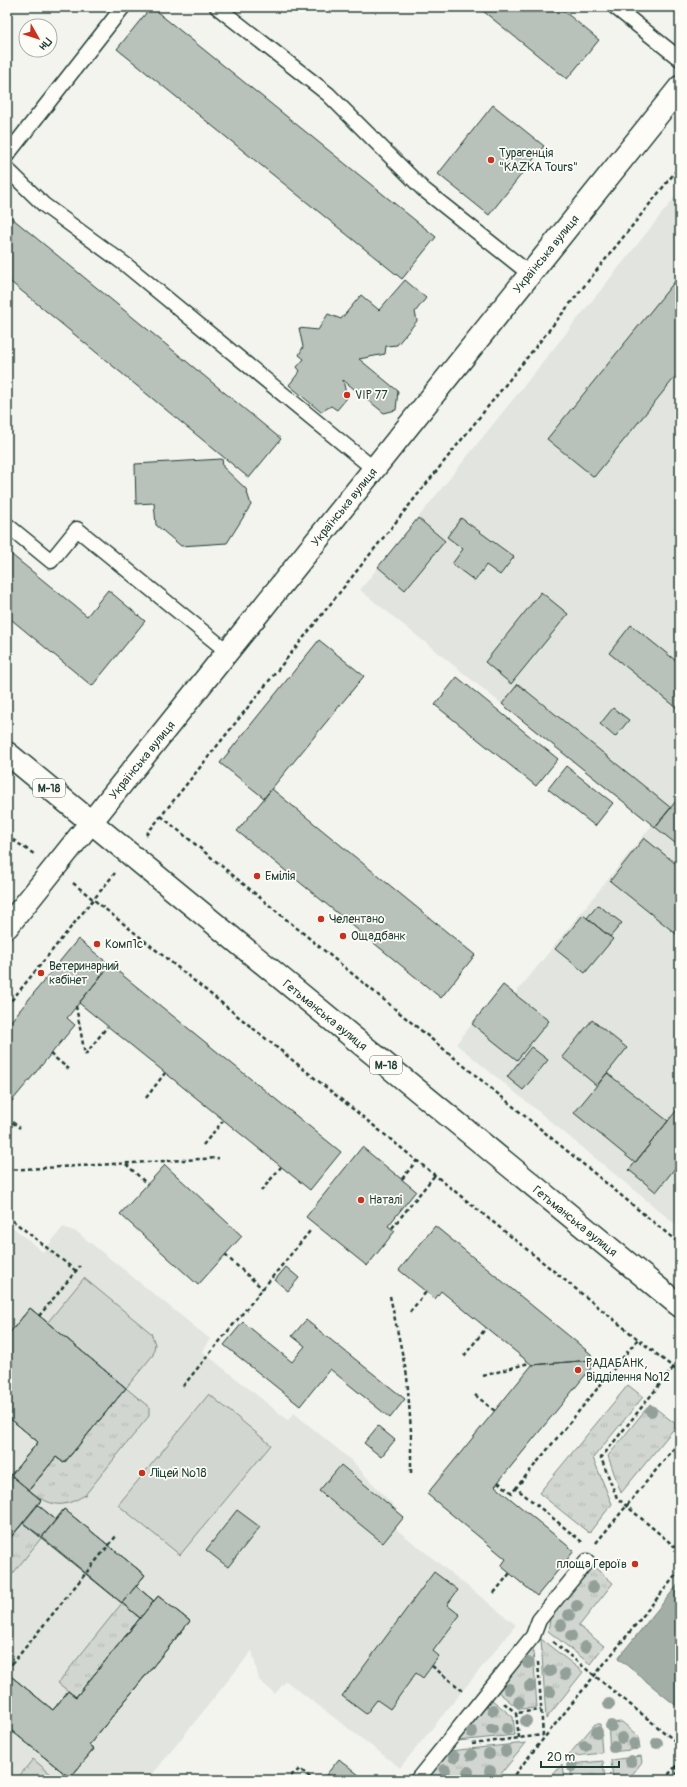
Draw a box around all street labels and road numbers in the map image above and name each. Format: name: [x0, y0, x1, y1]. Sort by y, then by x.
street label: Українська вулиця: [510, 212, 583, 297]
street label: Українська вулиця: [308, 465, 381, 550]
street label: Українська вулиця: [106, 718, 179, 803]
road number: М-18: [33, 779, 65, 797]
street label: Гетьманська вулиця: [279, 977, 370, 1054]
road number: М-18: [370, 1056, 402, 1074]
street label: Гетьманська вулиця: [529, 1183, 620, 1260]

